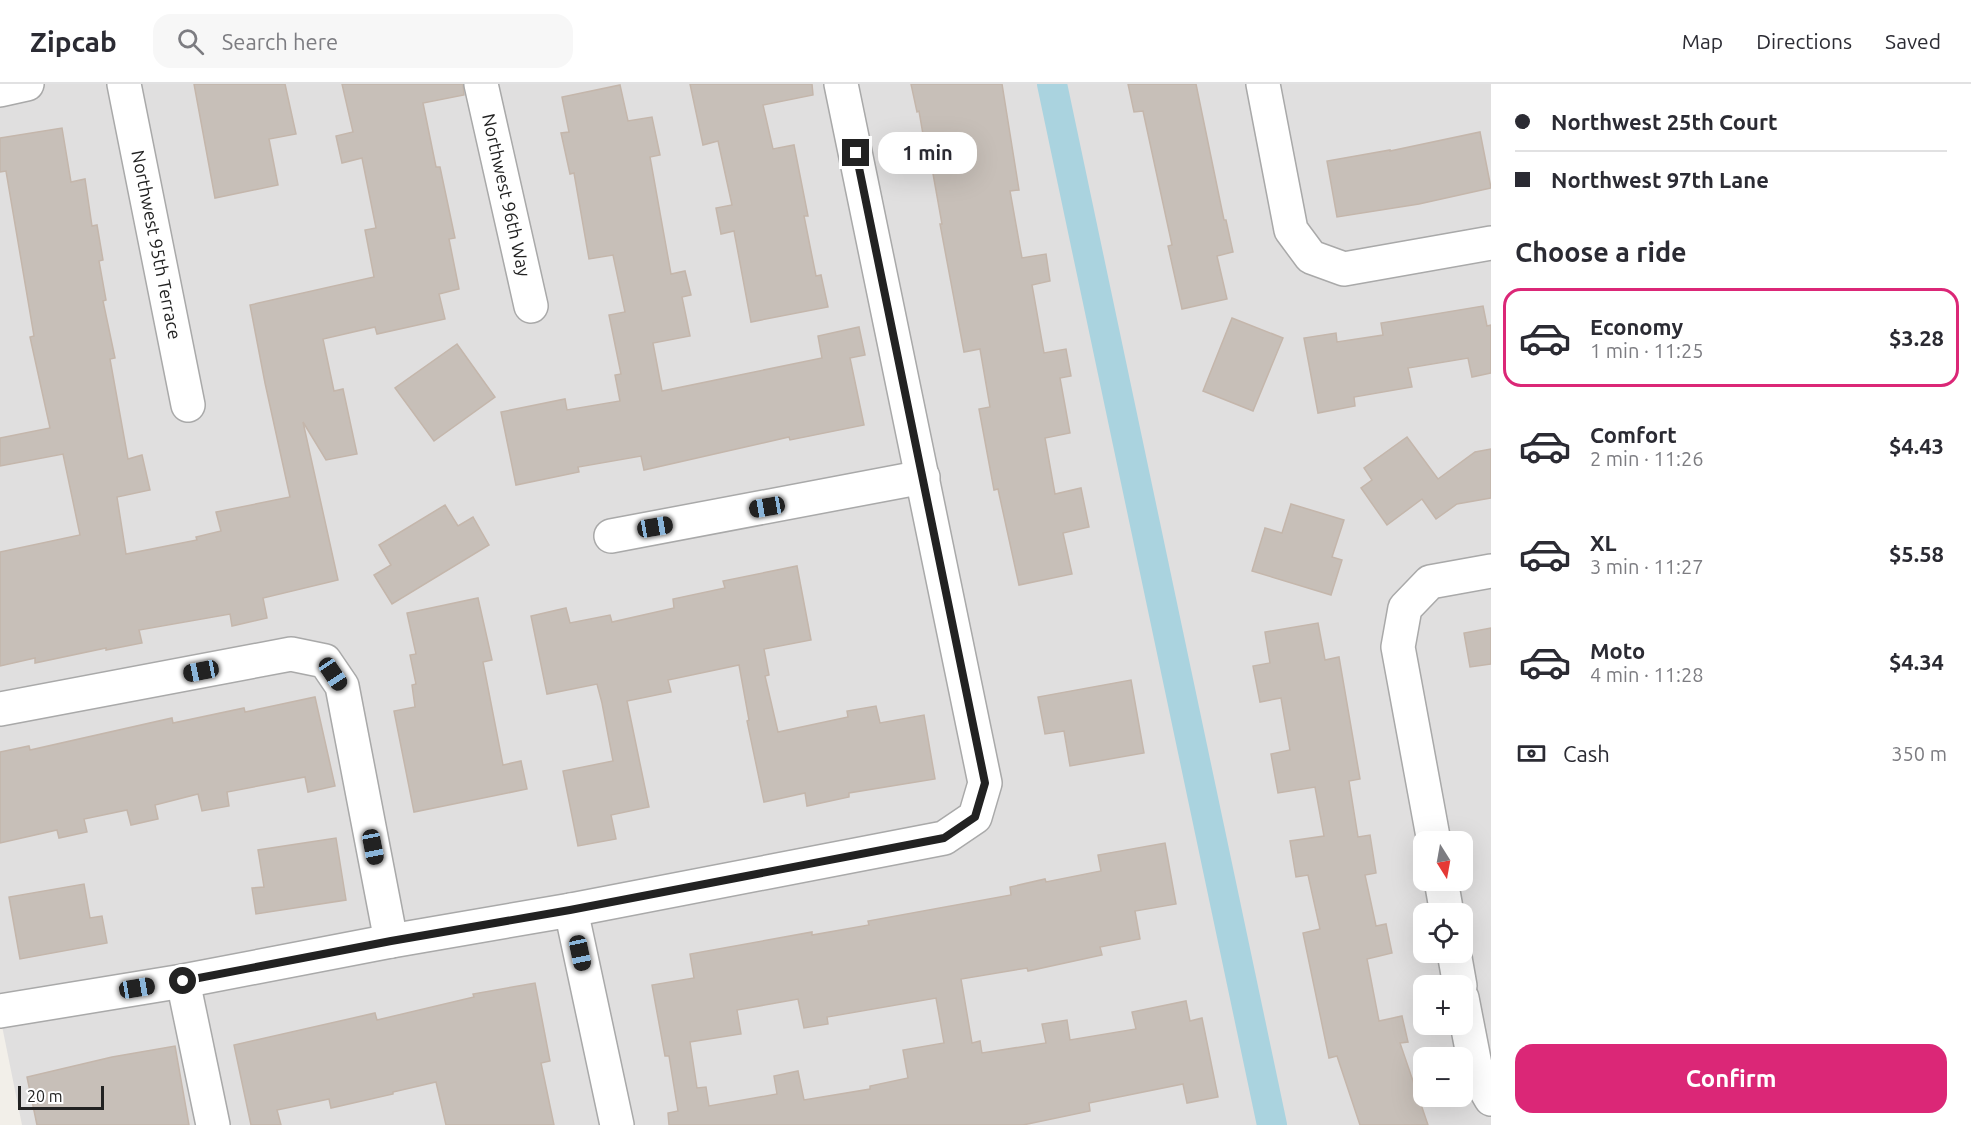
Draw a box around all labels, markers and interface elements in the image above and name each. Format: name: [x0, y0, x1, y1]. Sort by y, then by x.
search box: [153, 14, 573, 68]
icon: search: [174, 25, 207, 58]
text: Zipcab: [30, 26, 117, 57]
text: Search here: [222, 29, 338, 54]
text: Map: [1682, 29, 1723, 53]
text: Directions: [1756, 29, 1852, 53]
text: Saved: [1885, 29, 1941, 53]
text: Northwest 25th Court: [1551, 109, 1778, 134]
street label: Northwest 96th Way: [479, 112, 535, 279]
callout: 1 min: [877, 132, 976, 174]
route end: [842, 139, 869, 166]
text: 1 min: [902, 141, 953, 164]
street label: Northwest 95th Terrace: [128, 148, 186, 341]
text: Northwest 97th Lane: [1551, 167, 1769, 192]
text: Choose a ride: [1515, 237, 1687, 267]
icon: car: [1518, 311, 1572, 365]
text: Economy: [1590, 314, 1683, 339]
text: $3.28: [1889, 325, 1944, 350]
text: 1 min · 11:25: [1590, 339, 1704, 362]
icon: car: [1518, 419, 1572, 473]
text: Comfort: [1590, 422, 1677, 447]
text: $4.43: [1889, 433, 1944, 458]
text: 2 min · 11:26: [1590, 447, 1704, 470]
car: [748, 495, 786, 519]
car: [636, 515, 674, 539]
icon: car: [1518, 527, 1572, 581]
text: XL: [1590, 530, 1617, 555]
text: $5.58: [1889, 541, 1944, 566]
text: 3 min · 11:27: [1590, 555, 1704, 578]
icon: car: [1518, 635, 1572, 689]
text: Moto: [1590, 638, 1645, 663]
text: $4.34: [1889, 649, 1944, 674]
car: [315, 654, 351, 694]
car: [182, 659, 220, 683]
text: 4 min · 11:28: [1590, 663, 1704, 686]
icon: cash: [1515, 737, 1548, 770]
text: Cash: [1563, 741, 1610, 766]
text: 350 m: [1891, 742, 1947, 765]
car: [361, 828, 385, 866]
north arrow: [1413, 831, 1473, 891]
map controls: [1413, 831, 1473, 1107]
button: locate: [1413, 903, 1473, 963]
car: [567, 934, 593, 972]
route start: [169, 967, 196, 994]
button: +: [1413, 975, 1473, 1035]
car: [118, 976, 156, 1000]
button: Confirm: [1515, 1044, 1947, 1113]
button: −: [1413, 1047, 1473, 1107]
scale bar: [18, 1083, 104, 1110]
text: 20 m: [27, 1087, 63, 1105]

